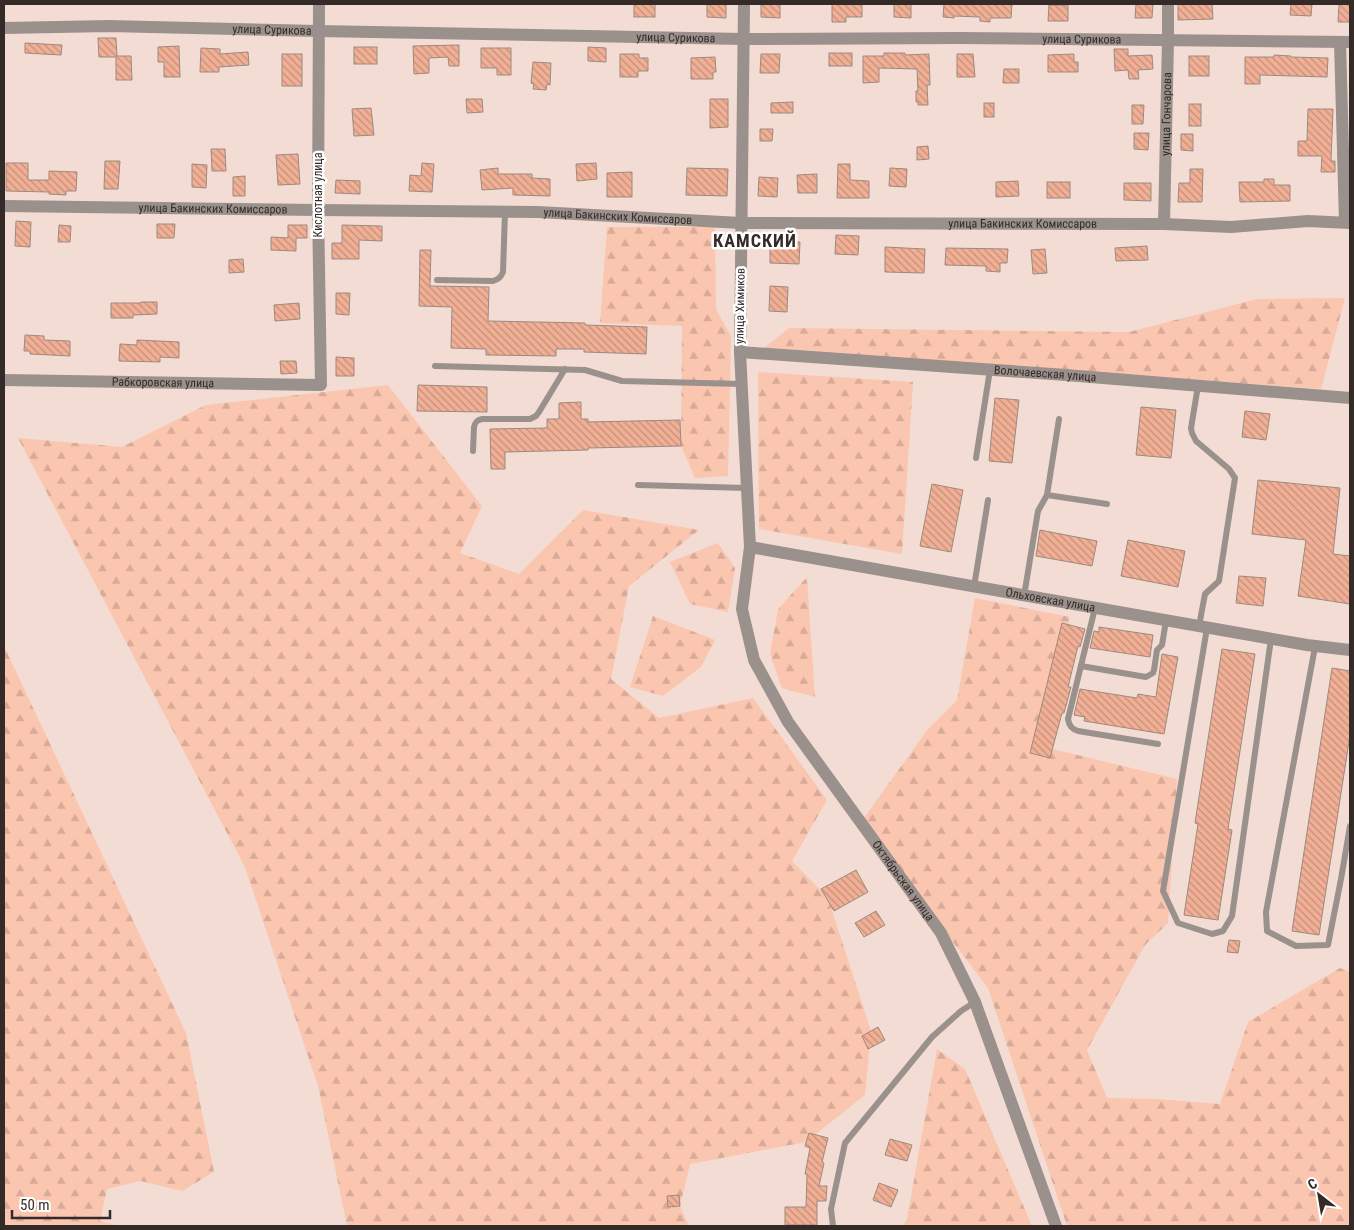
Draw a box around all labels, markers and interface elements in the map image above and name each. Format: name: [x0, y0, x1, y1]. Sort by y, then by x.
street label: улица Сурикова: [232, 22, 312, 38]
street label: улица Сурикова: [636, 30, 716, 45]
street label: улица Сурикова: [1042, 32, 1122, 47]
street label: улица Гончарова: [1158, 72, 1174, 156]
street label: Кислотная улица: [311, 152, 325, 237]
street label: улица Бакинских Комиссаров: [138, 201, 288, 217]
street label: улица Бакинских Комиссаров: [543, 205, 693, 227]
street label: улица Бакинских Комиссаров: [948, 216, 1097, 231]
district label: КАМСКИЙ: [713, 230, 797, 251]
street label: улица Химиков: [732, 268, 748, 344]
street label: Волочаевская улица: [994, 363, 1097, 384]
street label: Рабкоровская улица: [112, 375, 215, 390]
street label: Ольховская улица: [1004, 585, 1097, 615]
street label: Октябрьская улица: [869, 838, 937, 924]
north arrow: [1294, 1170, 1344, 1220]
text: С: [1305, 1175, 1320, 1193]
scale bar: [12, 1188, 110, 1220]
text: 50 m: [20, 1196, 50, 1214]

